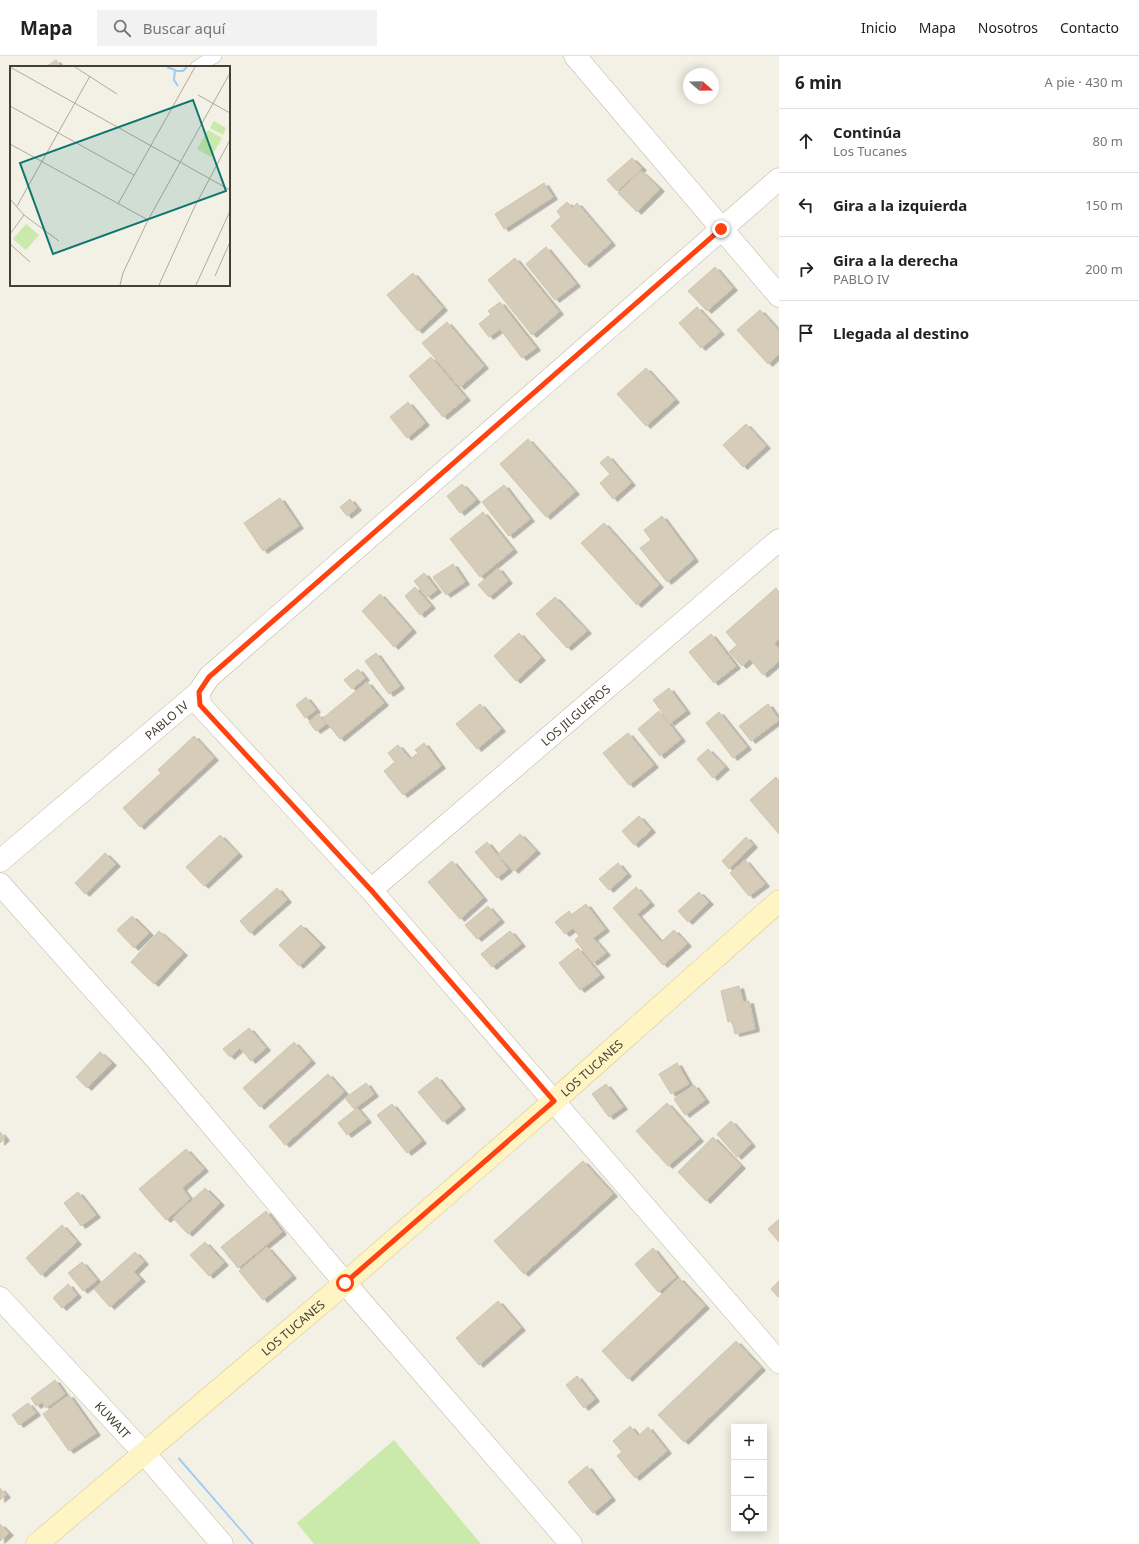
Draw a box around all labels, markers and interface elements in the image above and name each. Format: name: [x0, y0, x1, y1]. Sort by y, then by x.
search box: [97, 10, 377, 46]
text: Mapa: [20, 15, 73, 41]
icon: search: [111, 17, 133, 39]
text: Buscar aquí: [143, 18, 225, 38]
text: Inicio: [861, 18, 897, 37]
text: Mapa: [919, 18, 956, 37]
text: Nosotros: [978, 18, 1038, 37]
text: Contacto: [1060, 18, 1119, 37]
inset map: [10, 66, 230, 286]
north arrow: [683, 68, 719, 104]
text: 6 min: [795, 71, 842, 94]
text: A pie · 430 m: [1045, 73, 1123, 91]
text: Continúa: [833, 122, 901, 142]
icon: ahead: [795, 130, 817, 152]
text: 80 m: [1093, 132, 1123, 150]
text: Los Tucanes: [833, 142, 907, 160]
icon: left: [795, 194, 817, 216]
text: Gira a la izquierda: [833, 195, 967, 215]
text: 150 m: [1085, 196, 1123, 214]
route end: [712, 220, 730, 238]
text: Gira a la derecha: [833, 250, 958, 270]
icon: right: [795, 258, 817, 280]
text: 200 m: [1085, 260, 1123, 278]
text: PABLO IV: [833, 270, 889, 288]
icon: arrive: [795, 322, 817, 344]
text: Llegada al destino: [833, 323, 969, 343]
street label: LOS JILGUEROS: [537, 680, 614, 749]
street label: PABLO IV: [141, 696, 192, 743]
street label: LOS TUCANES: [557, 1035, 627, 1100]
route start: [336, 1274, 354, 1292]
street label: LOS TUCANES: [257, 1295, 328, 1359]
street label: KUWAIT: [91, 1397, 135, 1442]
map controls: [731, 1424, 767, 1532]
button: +: [731, 1424, 767, 1460]
button: −: [731, 1460, 767, 1496]
button: locate: [731, 1496, 767, 1532]

